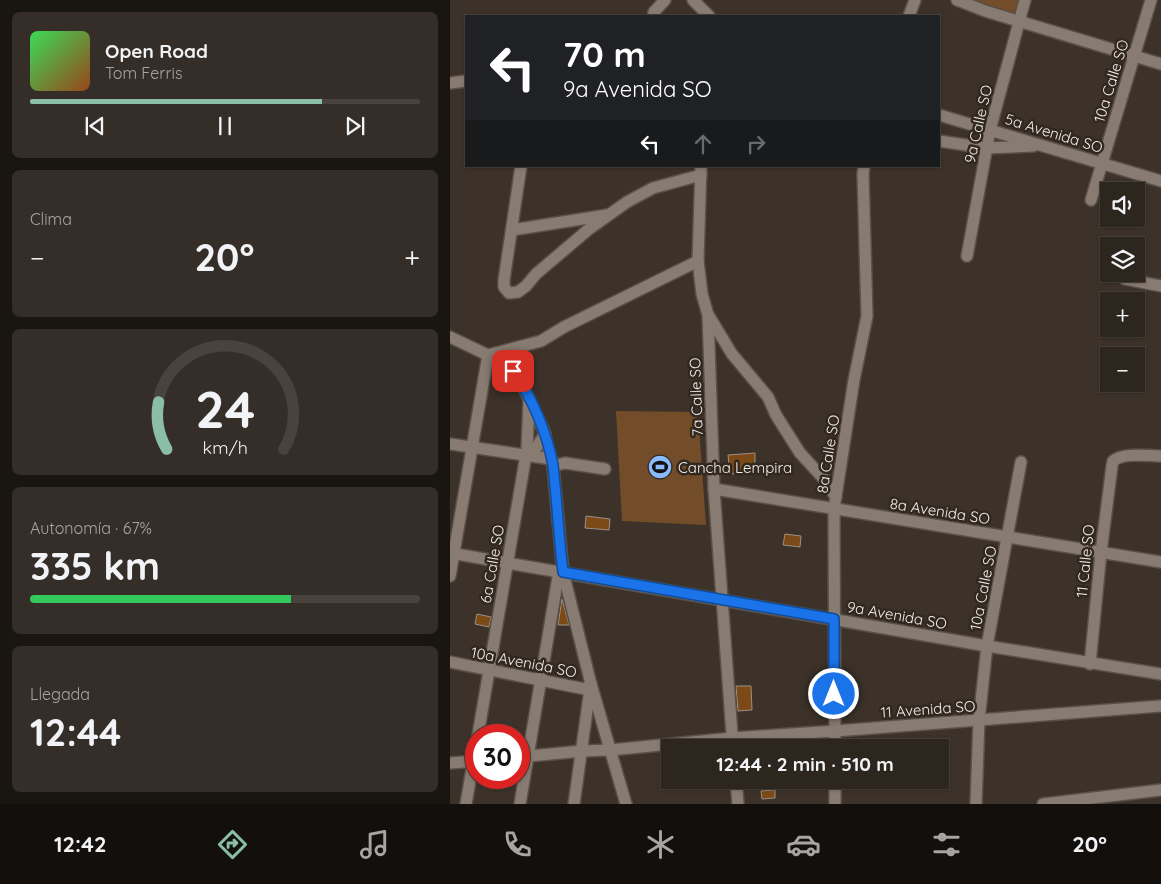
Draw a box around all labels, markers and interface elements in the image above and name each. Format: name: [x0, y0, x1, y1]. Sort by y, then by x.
text: 70 m: [563, 32, 646, 76]
icon: left: [480, 35, 545, 100]
street label: 10a Calle SO: [1089, 37, 1133, 125]
text: Open Road: [105, 39, 208, 63]
text: Tom Ferris: [105, 63, 182, 83]
text: 9a Avenida SO: [563, 75, 712, 103]
street label: 9a Calle SO: [960, 83, 996, 165]
street label: 5a Avenida SO: [1003, 109, 1105, 157]
icon: previous: [81, 112, 109, 140]
icon: pause: [211, 112, 239, 140]
icon: next: [341, 112, 369, 140]
icon: left: [636, 130, 664, 158]
icon: ahead: [689, 130, 717, 158]
icon: right: [742, 130, 770, 158]
map controls: [1100, 182, 1145, 392]
button: sound: [1100, 182, 1145, 227]
text: Clima: [30, 209, 72, 229]
text: 20°: [194, 233, 254, 281]
button: layers: [1100, 237, 1145, 282]
text: −: [30, 240, 45, 275]
text: +: [404, 240, 420, 275]
button: +: [1100, 292, 1145, 337]
button: −: [1100, 347, 1145, 392]
pin: [492, 350, 534, 392]
icon: arrive: [499, 357, 527, 385]
street label: 7a Calle SO: [685, 357, 707, 437]
text: 24: [195, 376, 255, 441]
street label: 8a Calle SO: [812, 413, 844, 495]
text: km/h: [202, 436, 248, 458]
sports icon: Cancha Lempira: [647, 454, 673, 480]
place label: Cancha Lempira: [678, 458, 792, 477]
street label: 8a Avenida SO: [889, 494, 991, 528]
text: Autonomía · 67%: [30, 518, 152, 538]
street label: 6a Calle SO: [476, 523, 508, 605]
street label: 11 Calle SO: [1072, 524, 1098, 598]
text: 335 km: [30, 542, 160, 590]
street label: 10a Calle SO: [965, 544, 1001, 632]
street label: 9a Avenida SO: [845, 597, 949, 633]
street label: 10a Avenida SO: [469, 642, 579, 682]
position arrow: [807, 667, 859, 719]
text: Llegada: [30, 684, 90, 704]
street label: 11 Avenida SO: [880, 696, 976, 722]
text: 12:44: [30, 708, 121, 756]
speed limit sign: 30: [465, 724, 530, 789]
text: 12:44 · 2 min · 510 m: [716, 752, 894, 776]
icon: directions: [215, 827, 250, 862]
icon: music: [357, 827, 392, 862]
icon: phone: [500, 827, 535, 862]
icon: climate: [643, 827, 678, 862]
icon: car: [786, 827, 821, 862]
icon: filters: [929, 827, 964, 862]
text: 12:42: [54, 830, 107, 858]
text: 20°: [1072, 830, 1107, 858]

